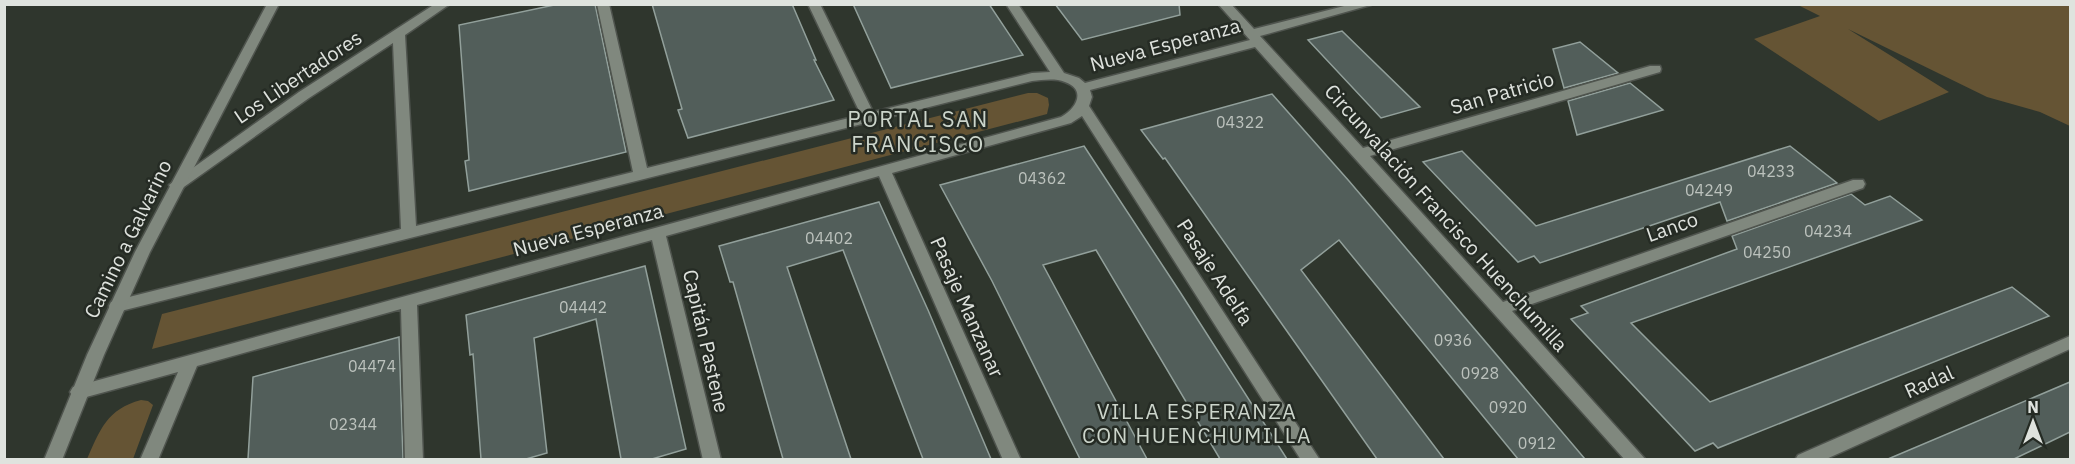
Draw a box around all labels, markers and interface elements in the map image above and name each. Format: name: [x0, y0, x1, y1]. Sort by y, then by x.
street label: Nueva Esperanza: [1087, 11, 1243, 78]
street label: Los Libertadores: [228, 24, 367, 129]
street label: San Patricio: [1447, 65, 1557, 120]
street label: Circunvalación Francisco Huenchumilla: [1319, 78, 1574, 357]
district label: PORTAL SAN FRANCISCO: [847, 104, 989, 158]
house number: 04322: [1216, 112, 1264, 132]
street label: Camino a Galvarino: [77, 155, 178, 323]
house number: 04233: [1747, 161, 1795, 181]
house number: 04362: [1018, 168, 1066, 188]
house number: 04249: [1685, 180, 1733, 200]
street label: Nueva Esperanza: [510, 196, 666, 263]
street label: Lanco: [1642, 205, 1701, 248]
street label: Pasaje Adelfa: [1171, 213, 1260, 330]
house number: 04234: [1804, 221, 1852, 241]
house number: 04402: [805, 228, 853, 248]
street label: Pasaje Manzanar: [924, 232, 1011, 381]
house number: 04250: [1743, 242, 1791, 262]
street label: Capitán Pastene: [677, 267, 736, 415]
house number: 04442: [559, 297, 607, 317]
house number: 0936: [1434, 330, 1472, 350]
house number: 04474: [348, 356, 396, 376]
street label: Radal: [1900, 359, 1958, 404]
house number: 0928: [1461, 363, 1499, 383]
north arrow: [2003, 392, 2063, 452]
district label: VILLA ESPERANZA CON HUENCHUMILLA: [1082, 397, 1312, 449]
house number: 0920: [1489, 397, 1527, 417]
text: N: [2027, 397, 2039, 417]
house number: 02344: [329, 414, 377, 434]
house number: 0912: [1518, 433, 1556, 453]

